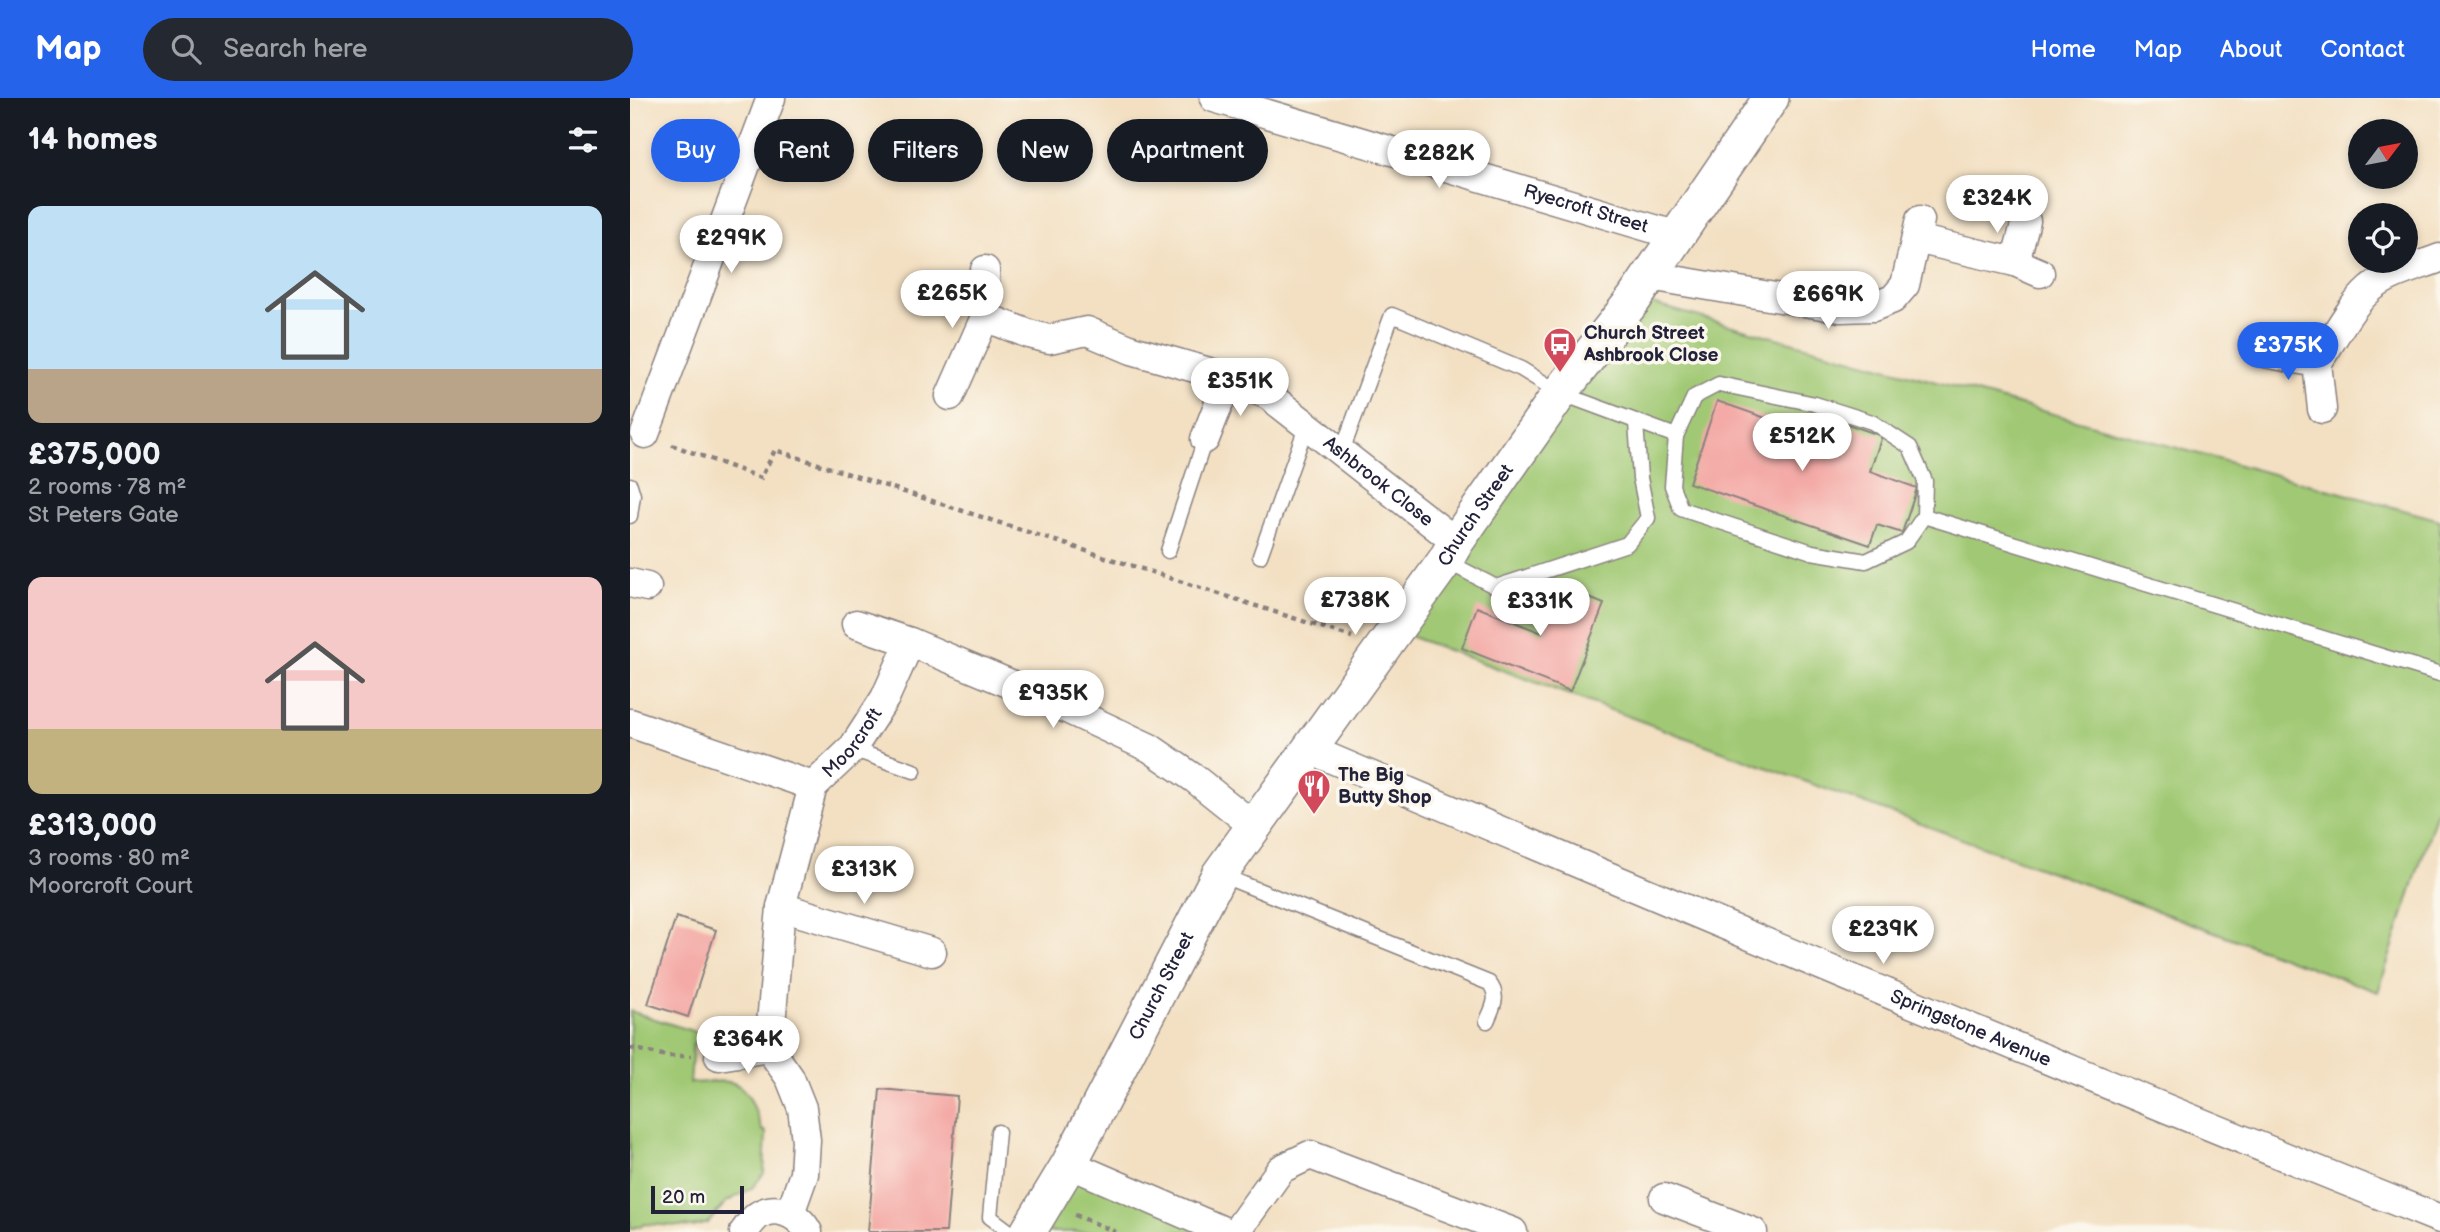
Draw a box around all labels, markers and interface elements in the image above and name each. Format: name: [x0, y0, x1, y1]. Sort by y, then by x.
search box: [143, 18, 633, 81]
text: Map: [35, 29, 101, 69]
icon: search: [167, 30, 205, 68]
text: Search here: [223, 34, 367, 65]
text: Home: [2031, 35, 2096, 64]
text: Map: [2134, 35, 2182, 64]
text: About: [2220, 35, 2282, 64]
text: Contact: [2320, 35, 2405, 64]
chip: Buy: [651, 119, 740, 182]
chip: Rent: [754, 119, 854, 182]
chip: Filters: [868, 119, 983, 182]
chip: New: [997, 119, 1093, 182]
chip: Apartment: [1107, 119, 1268, 182]
north arrow: [2348, 119, 2418, 189]
map controls: [2348, 119, 2418, 273]
icon: filters: [564, 121, 602, 159]
text: 14 homes: [28, 122, 157, 158]
pin: £282K: [1390, 130, 1488, 190]
text: £282K: [1403, 139, 1475, 167]
pin: £324K: [1948, 176, 2046, 235]
street label: Ryecroft Street: [1521, 179, 1651, 238]
text: £324K: [1962, 184, 2032, 212]
button: locate: [2348, 203, 2418, 273]
pin: £299K: [682, 216, 780, 275]
text: £299K: [696, 224, 766, 252]
icon: home: [252, 252, 378, 378]
pin: £265K: [903, 271, 1001, 330]
pin: £669K: [1779, 272, 1877, 331]
text: £265K: [917, 279, 987, 307]
text: £669K: [1792, 280, 1864, 308]
place label: Church Street Ashbrook Close: [1583, 322, 1719, 367]
pin: £375K: [2239, 322, 2337, 382]
bus stop icon: Church Street Ashbrook Close: [1541, 325, 1579, 374]
text: £375K: [2253, 331, 2323, 359]
pin: £351K: [1191, 358, 1289, 418]
text: £351K: [1207, 367, 1273, 395]
pin: £512K: [1753, 414, 1851, 473]
text: £512K: [1769, 422, 1835, 450]
street label: Ashbrook Close: [1319, 431, 1438, 531]
text: £375,000: [28, 437, 161, 473]
street label: Church Street: [1433, 459, 1518, 570]
text: 2 rooms · 78 m²: [28, 473, 186, 501]
text: St Peters Gate: [28, 501, 179, 529]
pin: £738K: [1306, 578, 1404, 637]
pin: £331K: [1491, 578, 1589, 638]
text: £738K: [1320, 586, 1390, 614]
text: £331K: [1507, 587, 1573, 615]
icon: home: [252, 623, 378, 749]
pin: £935K: [1004, 670, 1102, 730]
text: £935K: [1018, 679, 1088, 707]
street label: Moorcroft: [817, 703, 887, 783]
place label: The Big Butty Shop: [1338, 764, 1432, 809]
restaurant icon: The Big Butty Shop: [1295, 767, 1333, 816]
text: £313,000: [28, 808, 157, 844]
text: 3 rooms · 80 m²: [28, 844, 190, 872]
pin: £313K: [815, 846, 913, 906]
text: £313K: [831, 855, 897, 883]
text: Moorcroft Court: [28, 872, 193, 900]
pin: £239K: [1834, 906, 1932, 966]
text: £239K: [1848, 915, 1918, 943]
street label: Church Street: [1124, 928, 1199, 1044]
street label: Springstone Avenue: [1887, 984, 2055, 1072]
pin: £364K: [699, 1016, 797, 1076]
text: £364K: [713, 1025, 783, 1053]
scale bar: [651, 1183, 744, 1215]
text: 20 m: [662, 1186, 705, 1209]

